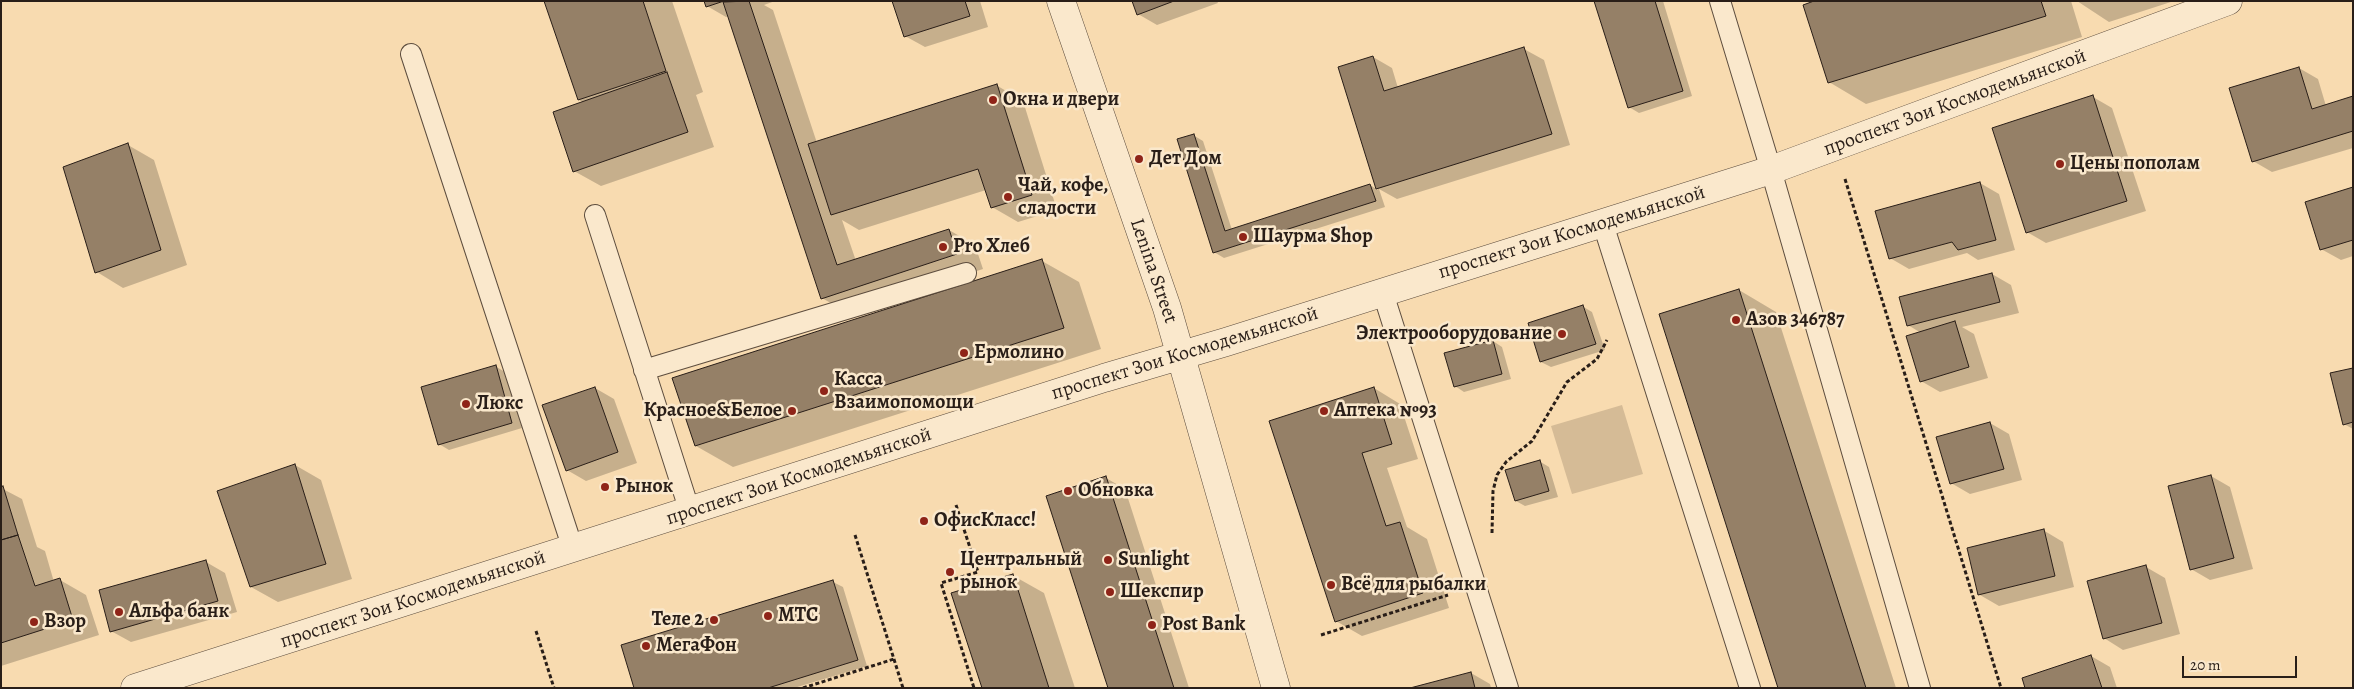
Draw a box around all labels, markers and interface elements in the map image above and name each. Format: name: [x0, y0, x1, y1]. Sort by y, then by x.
street label: проспект Зои Космодемьянской: [1820, 44, 2090, 162]
place label: Окна и двери: [1003, 88, 1119, 112]
marker: Окна и двери: [987, 94, 999, 106]
place label: Дет Дом: [1149, 147, 1222, 171]
place label: Цены пополам: [2070, 152, 2200, 176]
marker: Дет Дом: [1133, 153, 1145, 165]
marker: Цены пополам: [2054, 158, 2066, 170]
place label: Чай, кофе, сладости: [1018, 174, 1108, 221]
street label: проспект Зои Космодемьянской: [1436, 181, 1708, 285]
marker: Чай, кофе, сладости: [1002, 191, 1014, 203]
street label: Lenina Street: [1124, 216, 1182, 326]
place label: Шаурма Shop: [1253, 225, 1373, 249]
marker: Шаурма Shop: [1237, 231, 1249, 243]
place label: Pro Хлеб: [953, 235, 1030, 259]
marker: Pro Хлеб: [937, 241, 949, 253]
street label: проспект Зои Космодемьянской: [1049, 302, 1321, 406]
place label: Азов 346787: [1746, 308, 1845, 332]
marker: Азов 346787: [1730, 314, 1742, 326]
place label: Электрооборудование: [1356, 322, 1552, 346]
marker: Электрооборудование: [1556, 328, 1568, 340]
place label: Ермолино: [974, 341, 1064, 365]
marker: Ермолино: [958, 347, 970, 359]
place label: Касса Взаимопомощи: [834, 368, 974, 415]
marker: Касса Взаимопомощи: [818, 385, 830, 397]
place label: Люкс: [476, 392, 523, 416]
marker: Люкс: [460, 398, 472, 410]
place label: Красное&Белое: [644, 399, 782, 423]
place label: Аптека №93: [1334, 399, 1437, 423]
marker: Красное&Белое: [786, 405, 798, 417]
marker: Аптека №93: [1318, 405, 1330, 417]
street label: проспект Зои Космодемьянской: [663, 423, 935, 531]
place label: Рынок: [615, 475, 673, 499]
place label: Обновка: [1078, 479, 1154, 503]
marker: Рынок: [599, 481, 611, 493]
marker: Обновка: [1062, 485, 1074, 497]
place label: ОфисКласс!: [934, 509, 1036, 533]
marker: ОфисКласс!: [918, 515, 930, 527]
street label: проспект Зои Космодемьянской: [277, 546, 549, 654]
place label: Центральный рынок: [960, 548, 1082, 595]
place label: Sunlight: [1118, 548, 1190, 572]
marker: Sunlight: [1102, 554, 1114, 566]
marker: Центральный рынок: [944, 566, 956, 578]
place label: Всё для рыбалки: [1341, 573, 1486, 597]
marker: Всё для рыбалки: [1325, 579, 1337, 591]
place label: Шекспир: [1120, 580, 1204, 604]
marker: Шекспир: [1104, 586, 1116, 598]
place label: Альфа банк: [129, 600, 229, 624]
place label: МТС: [778, 604, 818, 628]
marker: Альфа банк: [113, 606, 125, 618]
place label: Теле 2: [652, 608, 704, 632]
place label: Взор: [44, 610, 86, 634]
marker: МТС: [762, 610, 774, 622]
place label: Post Bank: [1162, 613, 1245, 637]
marker: Теле 2: [708, 614, 720, 626]
marker: Взор: [28, 616, 40, 628]
marker: Post Bank: [1146, 619, 1158, 631]
place label: МегаФон: [656, 634, 737, 658]
marker: МегаФон: [640, 640, 652, 652]
scale bar: [2184, 646, 2299, 678]
text: 20 m: [2190, 655, 2221, 675]

